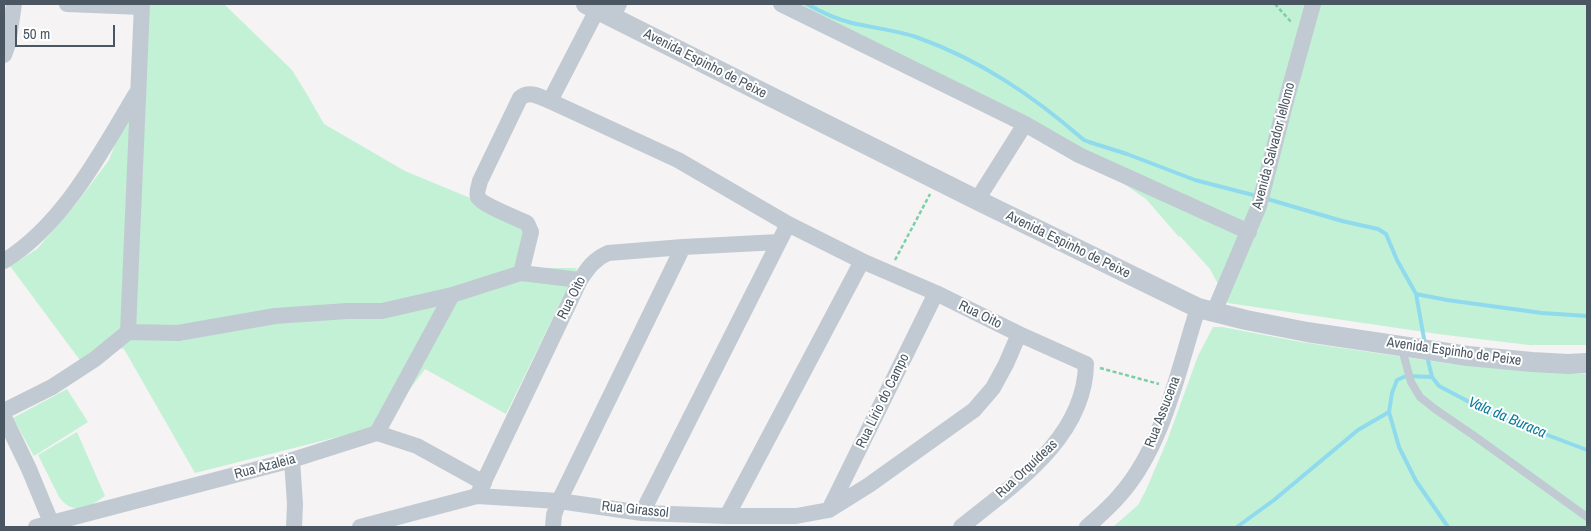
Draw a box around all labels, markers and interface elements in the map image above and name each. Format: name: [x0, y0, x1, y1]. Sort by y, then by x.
scale bar: [18, 15, 118, 47]
text: 50 m: [23, 23, 50, 44]
street label: Avenida Espinho de Peixe: [641, 26, 769, 102]
street label: Avenida Salvador Iellomo: [1249, 81, 1299, 211]
street label: Avenida Espinho de Peixe: [1003, 208, 1133, 282]
street label: Rua Oito: [554, 274, 590, 322]
street label: Rua Oito: [956, 297, 1004, 333]
street label: Avenida Espinho de Peixe: [1386, 334, 1522, 370]
street label: Rua Lírio do Campo: [853, 351, 913, 451]
street label: Rua Assucena: [1142, 374, 1184, 450]
water label: Vala da Buraca: [1465, 394, 1549, 442]
street label: Rua Orquídeas: [993, 436, 1061, 502]
street label: Rua Azaleia: [233, 451, 297, 483]
street label: Rua Girassol: [601, 498, 669, 522]

